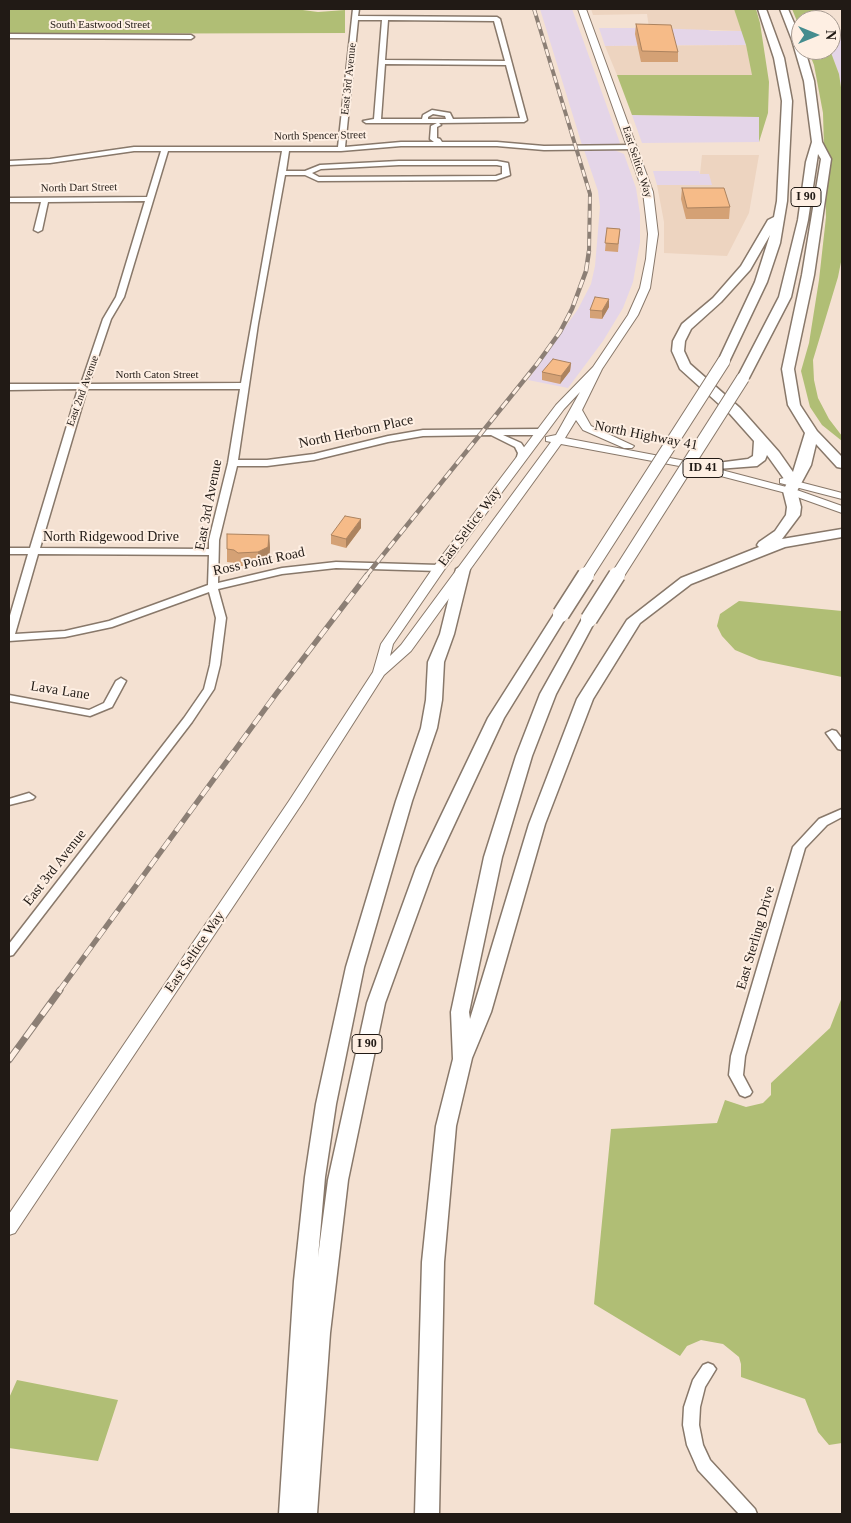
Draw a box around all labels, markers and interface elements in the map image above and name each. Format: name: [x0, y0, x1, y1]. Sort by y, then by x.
north arrow: [791, 10, 841, 60]
street label: South Eastwood Street: [50, 18, 150, 32]
text: N: [823, 30, 838, 40]
street label: East 3rd Avenue: [339, 42, 359, 116]
street label: East Seltice Way: [619, 125, 655, 199]
street label: North Spencer Street: [274, 129, 366, 143]
street label: North Dart Street: [41, 181, 117, 195]
road number: I 90: [791, 188, 821, 206]
street label: East 2nd Avenue: [64, 354, 102, 428]
street label: North Caton Street: [115, 368, 199, 382]
street label: North Herborn Place: [297, 412, 415, 452]
street label: North Highway 41: [593, 418, 699, 454]
street label: East 3rd Avenue: [192, 458, 226, 552]
road number: ID 41: [683, 458, 723, 478]
street label: East Seltice Way: [435, 484, 505, 570]
street label: North Ridgewood Drive: [43, 529, 179, 545]
street label: Ross Point Road: [212, 544, 306, 580]
street label: Lava Lane: [29, 678, 91, 704]
street label: East 3rd Avenue: [20, 826, 90, 910]
street label: East Sterling Drive: [733, 884, 779, 992]
street label: East Seltice Way: [162, 908, 228, 996]
road number: I 90: [352, 1034, 382, 1054]

